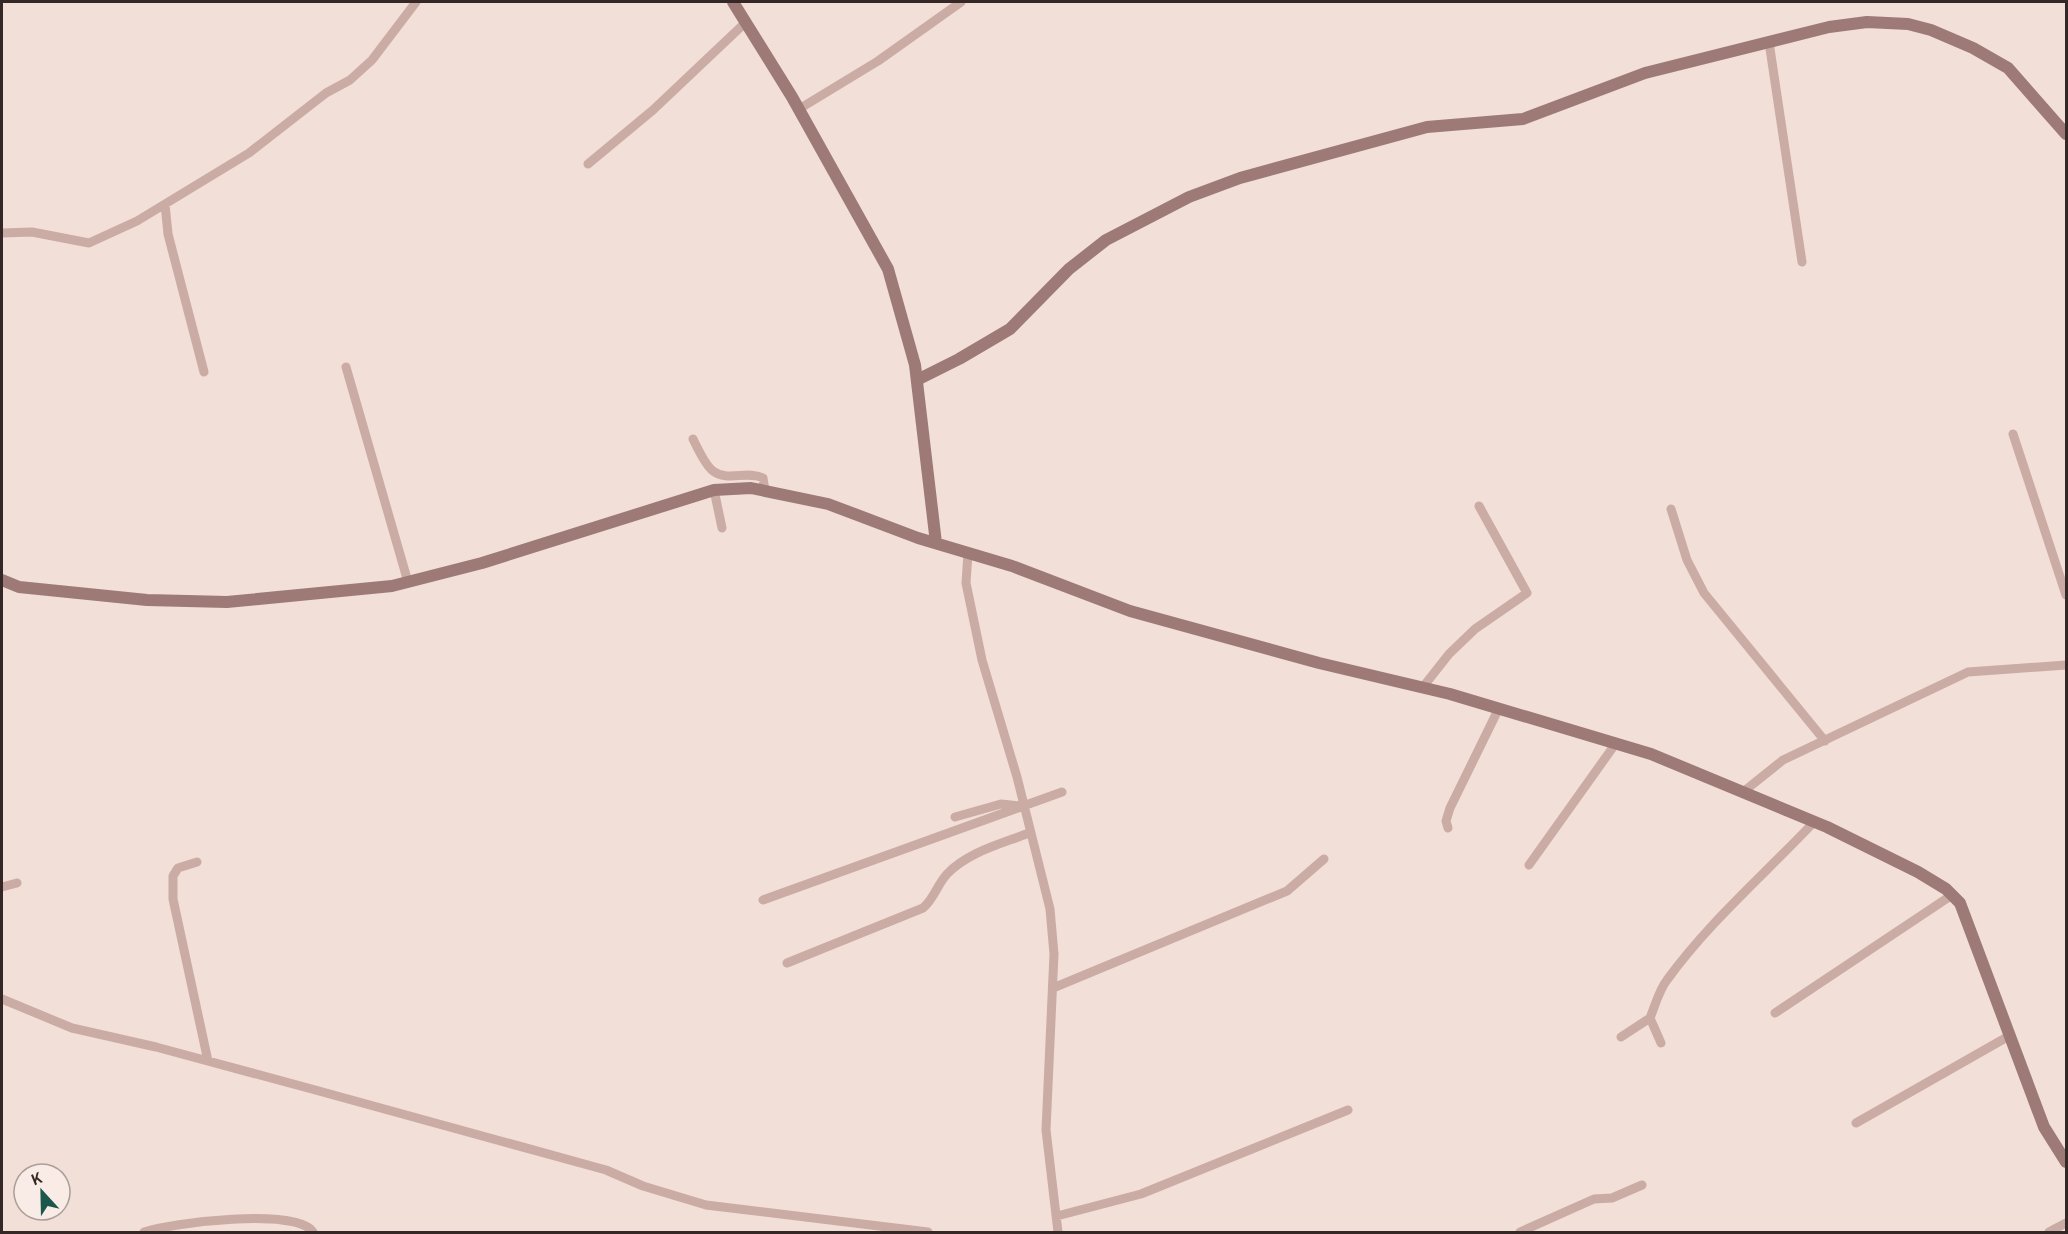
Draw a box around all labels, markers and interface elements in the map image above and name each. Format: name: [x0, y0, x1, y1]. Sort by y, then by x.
north arrow: [12, 1162, 72, 1222]
text: K: [28, 1166, 45, 1190]

